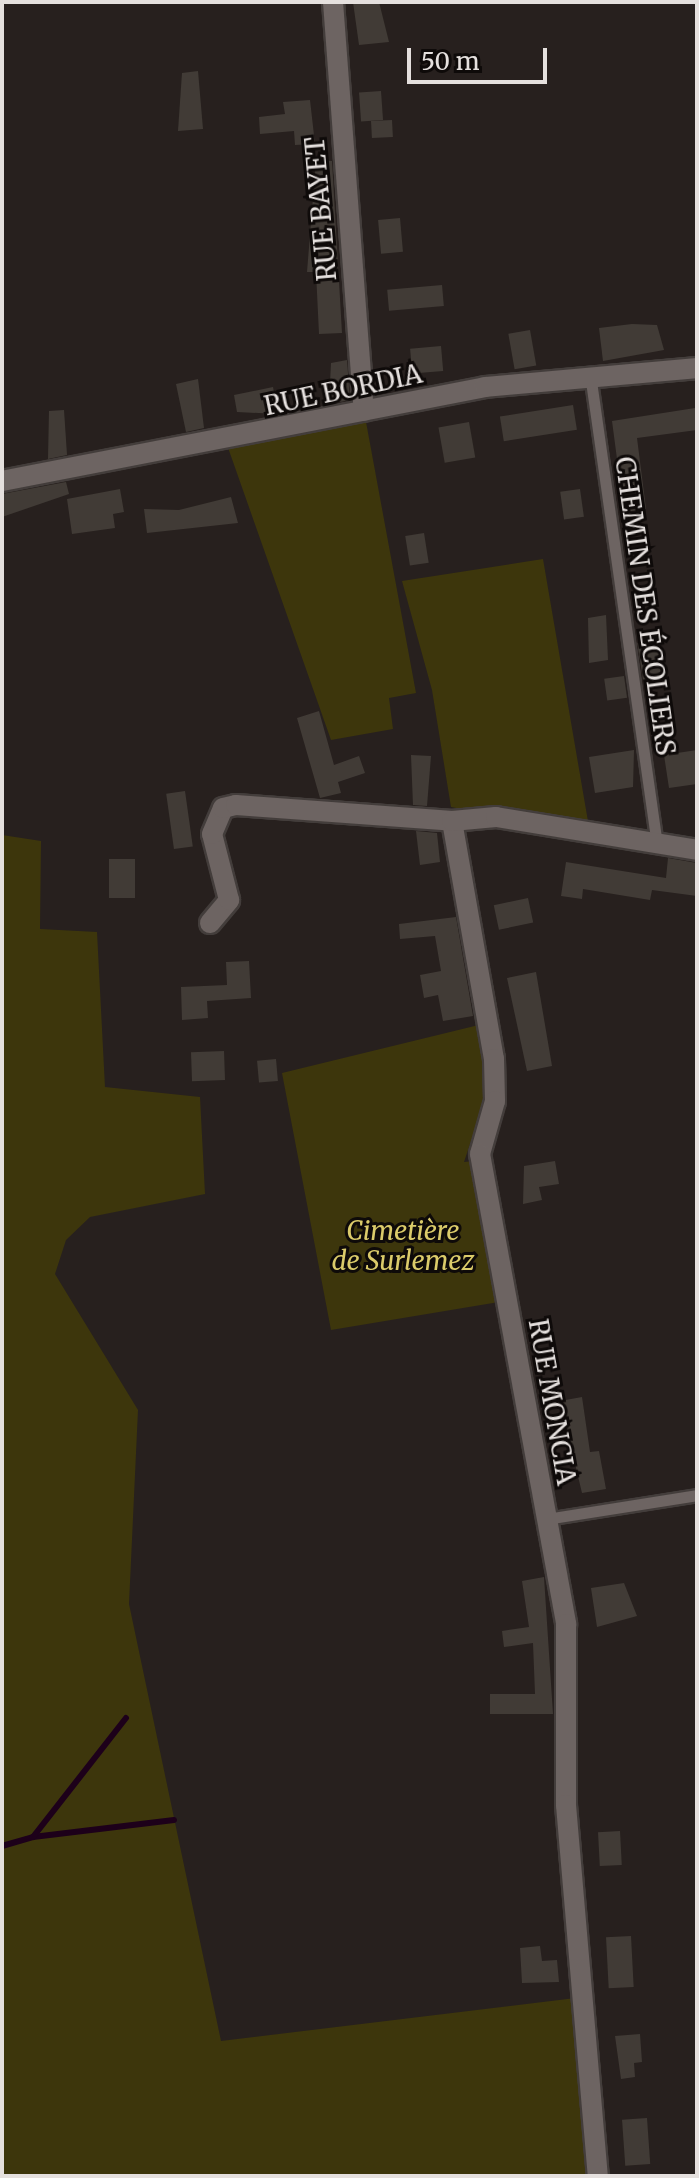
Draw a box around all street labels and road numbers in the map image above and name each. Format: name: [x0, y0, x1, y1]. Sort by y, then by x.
street label: RUE BAYET: [299, 136, 343, 282]
street label: RUE BORDIA: [261, 358, 425, 422]
street label: CHEMIN DES ÉCOLIERS: [609, 455, 681, 757]
street label: RUE MONCIA: [522, 1317, 582, 1487]

